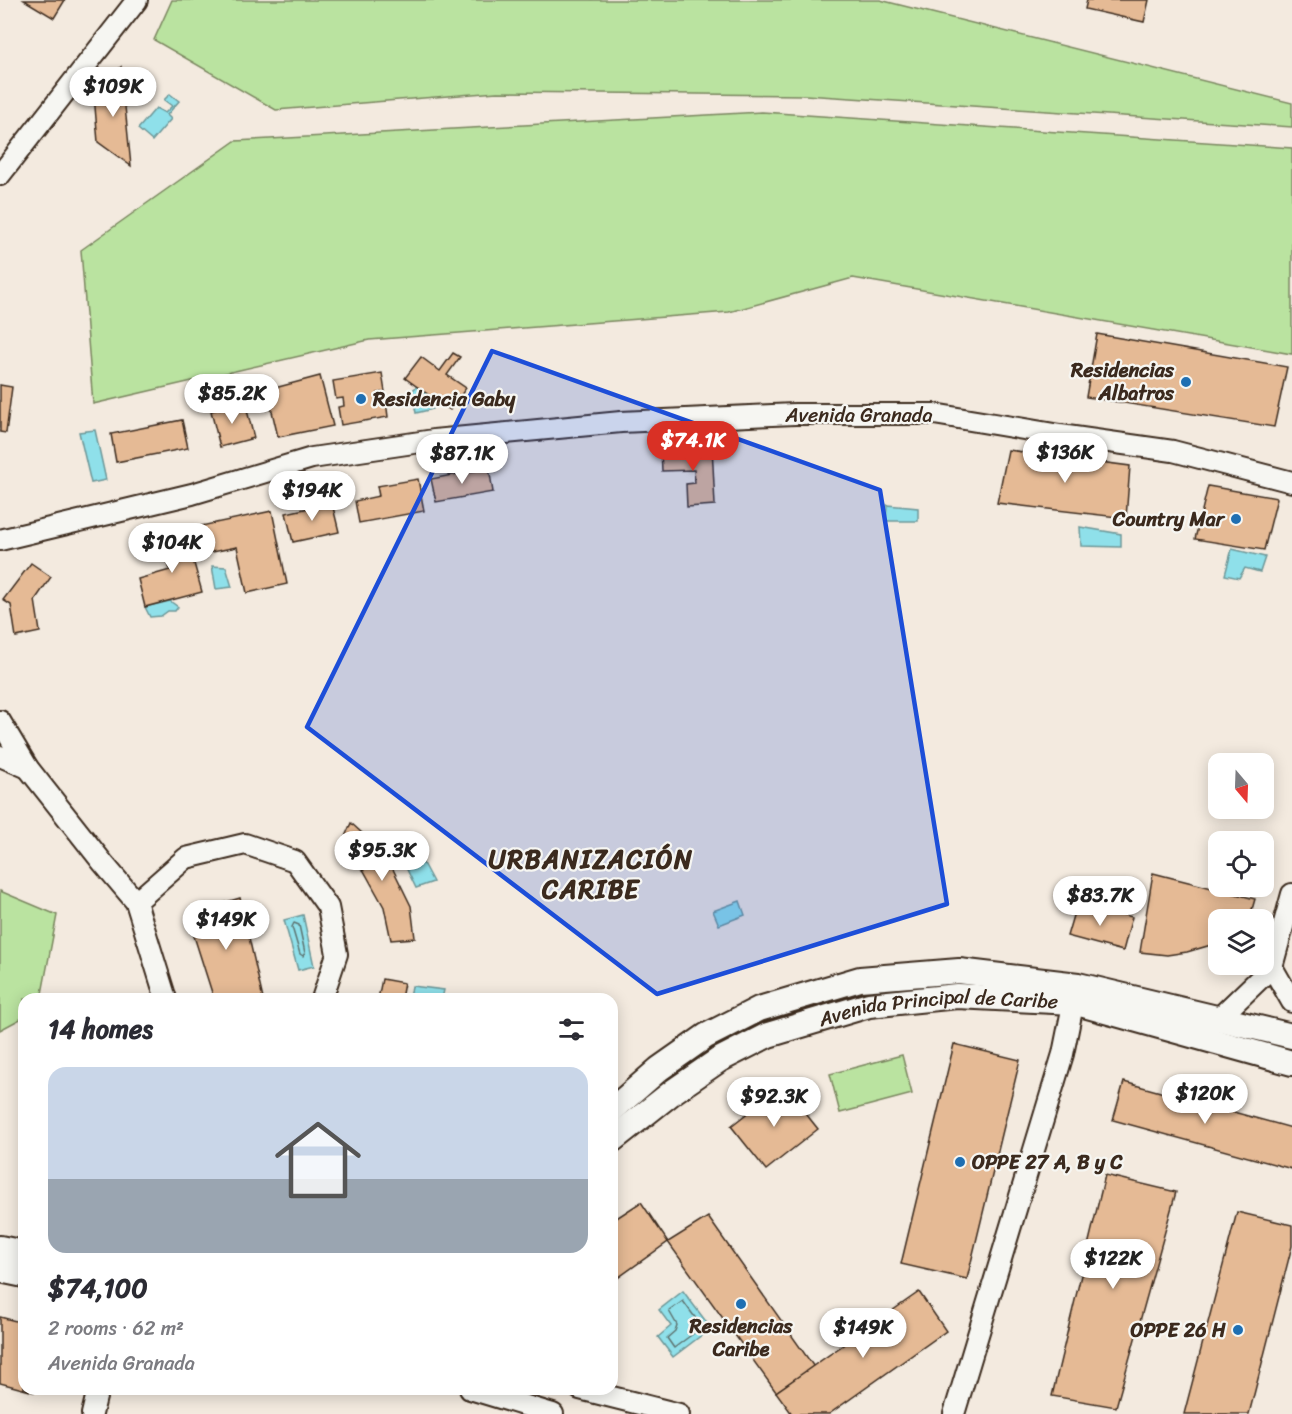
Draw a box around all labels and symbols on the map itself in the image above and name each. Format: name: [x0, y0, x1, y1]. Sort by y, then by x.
pin: $109K: [71, 67, 155, 118]
place label: Residencias Albatros: [1070, 353, 1175, 411]
pin: $85.2K: [183, 374, 281, 425]
marker: Residencias Albatros: [1179, 375, 1193, 389]
place label: Residencia Gaby: [372, 382, 516, 417]
marker: Residencia Gaby: [354, 392, 368, 406]
street label: Avenida Granada: [785, 398, 932, 433]
pin: $74.1K: [644, 421, 742, 472]
pin: $136K: [1023, 433, 1107, 484]
pin: $87.1K: [413, 434, 511, 485]
pin: $194K: [270, 471, 354, 522]
place label: Country Mar: [1112, 502, 1226, 537]
marker: Country Mar: [1229, 512, 1243, 526]
pin: $104K: [130, 523, 214, 574]
north arrow: [1208, 753, 1274, 819]
pin: $95.3K: [333, 831, 431, 882]
district label: URBANIZACIÓN CARIBE: [488, 836, 694, 912]
pin: $83.7K: [1051, 876, 1149, 927]
pin: $149K: [184, 900, 268, 951]
street label: Avenida Principal de Caribe: [813, 979, 1059, 1037]
pin: $120K: [1163, 1074, 1247, 1125]
pin: $92.3K: [725, 1077, 823, 1128]
place label: OPPE 27 A, B y C: [972, 1145, 1123, 1180]
marker: OPPE 27 A, B y C: [953, 1155, 967, 1169]
pin: $122K: [1071, 1239, 1155, 1290]
marker: Residencias Caribe: [734, 1297, 748, 1311]
pin: $149K: [821, 1308, 905, 1359]
place label: Residencias Caribe: [689, 1309, 793, 1367]
place label: OPPE 26 H: [1131, 1313, 1227, 1348]
marker: OPPE 26 H: [1231, 1323, 1245, 1337]

